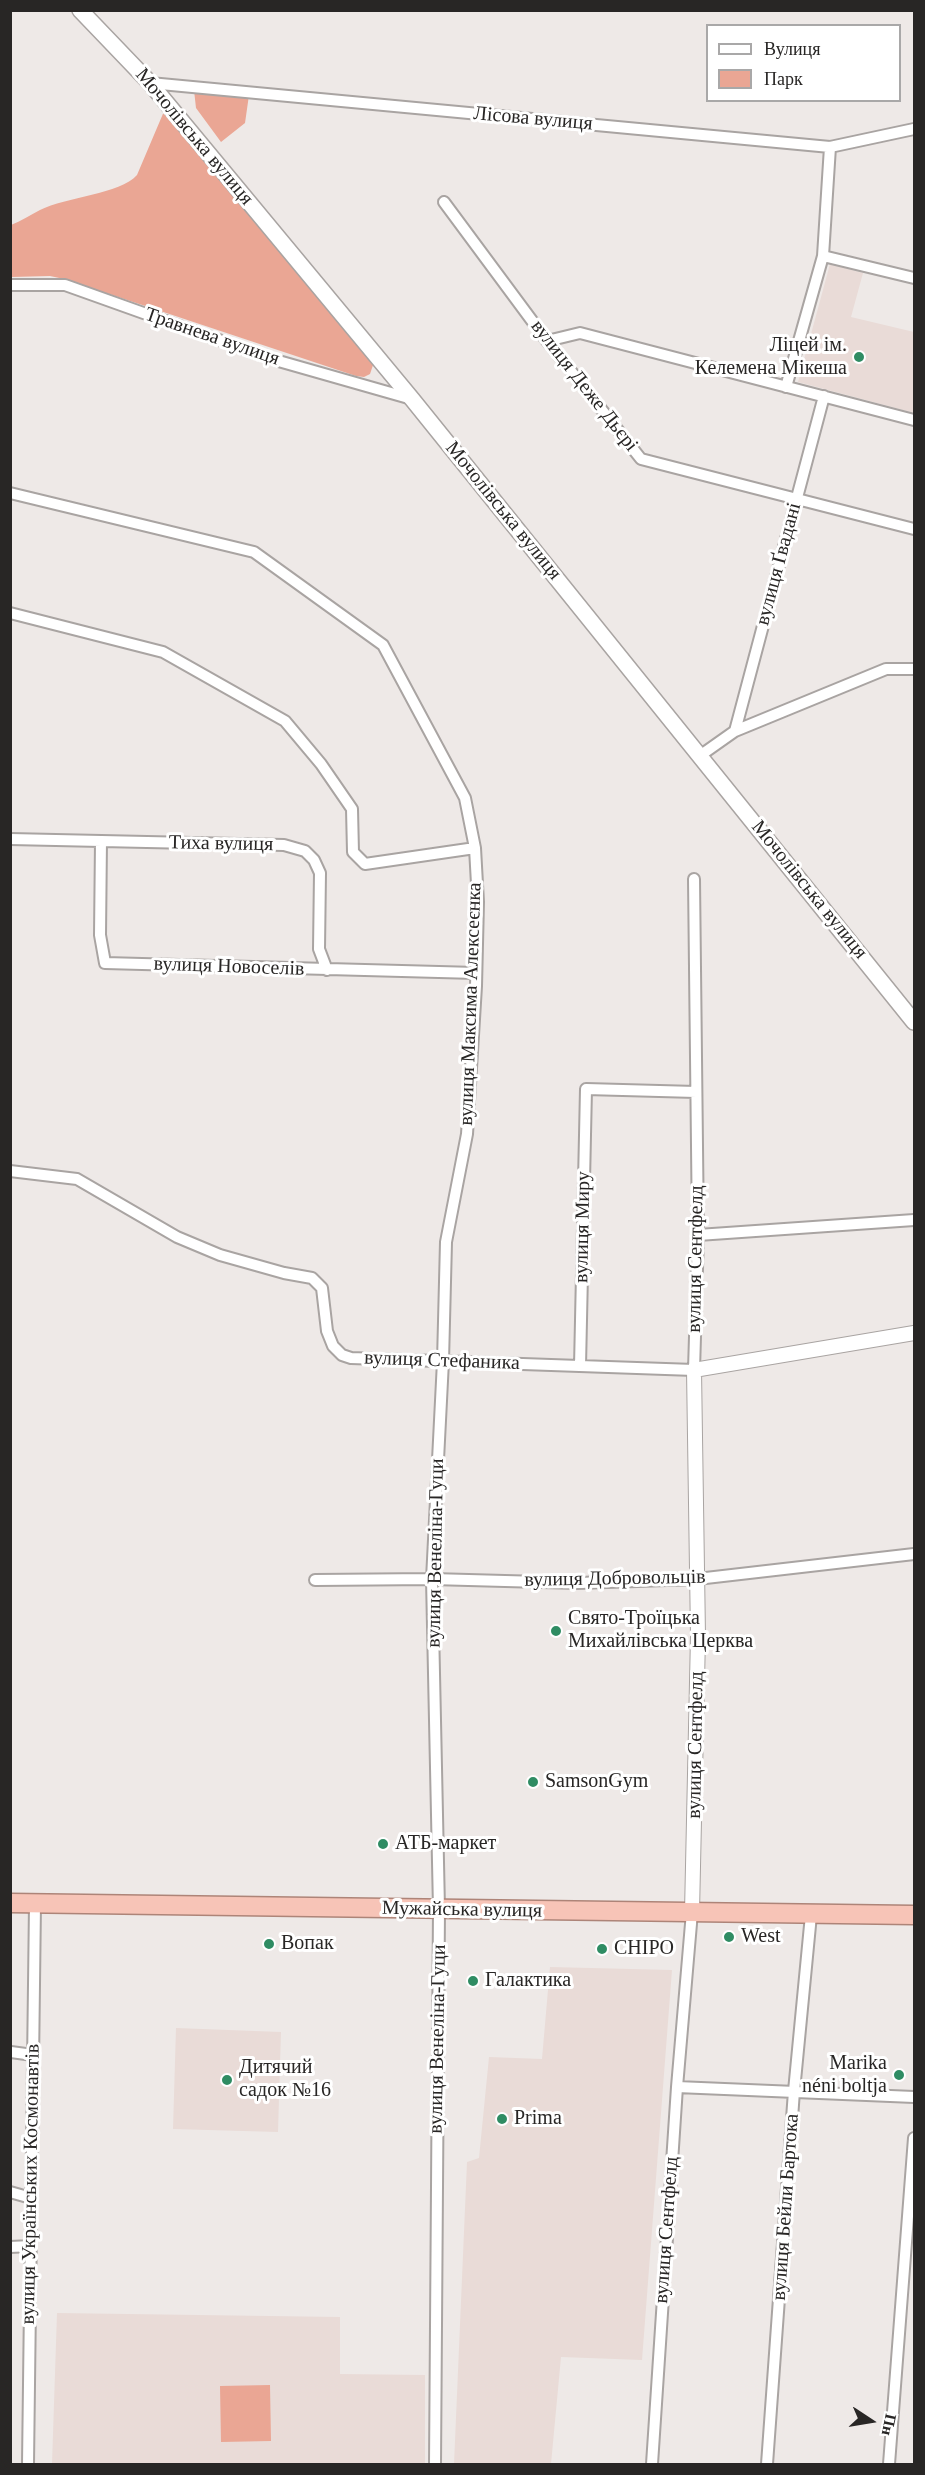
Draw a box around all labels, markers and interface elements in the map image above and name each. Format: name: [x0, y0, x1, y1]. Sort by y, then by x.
legend: [706, 24, 901, 102]
text: Вулиця: [764, 39, 821, 59]
street label: Мочолівська вулиця: [130, 64, 258, 210]
text: Парк: [764, 69, 803, 89]
street label: Лісова вулиця: [472, 102, 594, 136]
street label: Травнева вулиця: [141, 303, 283, 371]
street label: вулиця Деже Дьєрі: [525, 315, 643, 457]
place label: Ліцей ім. Келемена Мікеша: [695, 334, 847, 381]
marker: Ліцей ім. Келемена Мікеша: [852, 350, 866, 364]
street label: Мочолівська вулиця: [440, 437, 566, 585]
street label: вулиця Ґвадані: [751, 500, 807, 628]
street label: Мочолівська вулиця: [746, 816, 872, 964]
street label: Тиха вулиця: [169, 831, 273, 857]
street label: вулиця Максима Алексеєнка: [455, 882, 487, 1126]
street label: вулиця Новоселів: [153, 952, 305, 982]
street label: вулиця Миру: [570, 1171, 596, 1283]
street label: вулиця Сентфелд: [683, 1185, 709, 1333]
street label: вулиця Стефаника: [364, 1346, 520, 1376]
street label: вулиця Венеліна-Гуци: [422, 1458, 450, 1648]
street label: вулиця Добровольців: [524, 1565, 706, 1593]
place label: Свято-Троїцька Михайлівська Церква: [568, 1607, 753, 1654]
marker: Свято-Троїцька Михайлівська Церква: [549, 1624, 563, 1638]
street label: вулиця Сентфелд: [683, 1671, 709, 1819]
place label: SamsonGym: [545, 1770, 648, 1794]
marker: SamsonGym: [526, 1775, 540, 1789]
place label: АТБ-маркет: [395, 1832, 496, 1856]
marker: АТБ-маркет: [376, 1837, 390, 1851]
street label: Мужайська вулиця: [382, 1897, 542, 1923]
place label: West: [741, 1925, 780, 1949]
marker: West: [722, 1930, 736, 1944]
place label: Вопак: [281, 1932, 334, 1956]
marker: Вопак: [262, 1937, 276, 1951]
place label: CHIPO: [614, 1937, 674, 1961]
marker: CHIPO: [595, 1942, 609, 1956]
street label: вулиця Венеліна-Гуци: [424, 1944, 452, 2134]
place label: Галактика: [485, 1969, 571, 1993]
marker: Галактика: [466, 1974, 480, 1988]
street label: вулиця Українських Космонавтів: [17, 2043, 45, 2325]
place label: Marika néni boltja: [802, 2052, 887, 2099]
place label: Дитячий садок №16: [239, 2056, 331, 2103]
marker: Marika néni boltja: [892, 2068, 906, 2082]
marker: Дитячий садок №16: [220, 2073, 234, 2087]
place label: Prima: [514, 2107, 562, 2131]
marker: Prima: [495, 2112, 509, 2126]
street label: вулиця Бейли Бартока: [768, 2113, 804, 2301]
street label: вулиця Сентфелд: [650, 2156, 684, 2304]
north arrow: [841, 2391, 901, 2451]
text: Пн: [879, 2412, 900, 2437]

